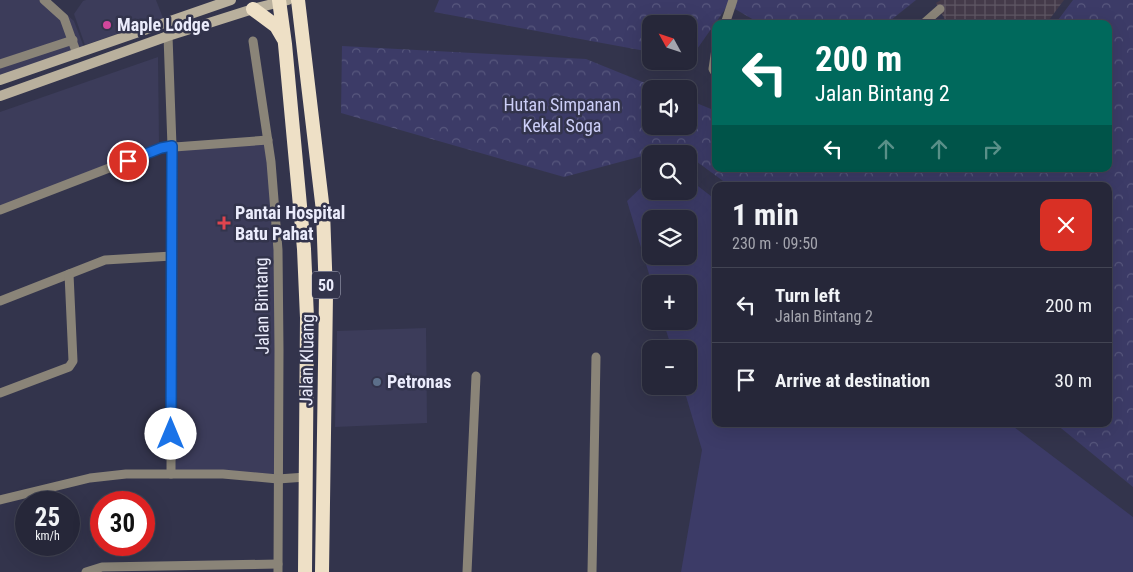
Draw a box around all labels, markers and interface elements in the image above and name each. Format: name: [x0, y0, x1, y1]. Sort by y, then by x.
place label: Maple Lodge: [117, 14, 210, 35]
north arrow: [642, 15, 698, 70]
map controls: [642, 15, 697, 395]
marker: Maple Lodge: [101, 19, 113, 31]
text: 200 m: [815, 39, 902, 80]
icon: left: [732, 40, 797, 105]
button: sound: [642, 80, 697, 135]
text: Jalan Bintang 2: [815, 81, 950, 106]
park label: Hutan Simpanan Kekal Soga: [503, 94, 621, 136]
icon: left: [819, 135, 847, 163]
icon: ahead: [872, 135, 900, 163]
icon: ahead: [925, 135, 953, 163]
icon: right: [978, 135, 1006, 163]
pin: [107, 140, 149, 182]
button: search: [642, 145, 697, 200]
icon: arrive: [114, 147, 142, 175]
text: 1 min: [732, 197, 799, 232]
button: close: [1040, 199, 1092, 251]
place label: Pantai Hospital Batu Pahat: [235, 202, 345, 244]
button: layers: [642, 210, 697, 265]
marker: Pantai Hospital Batu Pahat: [217, 216, 231, 230]
text: 230 m · 09:50: [732, 234, 818, 253]
street label: Jalan Bintang: [250, 257, 273, 355]
road number: 50: [312, 272, 340, 298]
button: +: [642, 275, 697, 330]
text: Turn left: [775, 284, 840, 307]
icon: left: [732, 291, 760, 319]
text: 200 m: [1045, 294, 1092, 317]
text: Jalan Bintang 2: [775, 307, 873, 326]
street label: Jalan Kluang: [295, 314, 318, 406]
button: −: [642, 340, 697, 395]
icon: arrive: [732, 366, 760, 394]
text: Arrive at destination: [775, 369, 930, 392]
text: 30 m: [1055, 369, 1092, 392]
place label: Petronas: [387, 371, 451, 392]
marker: Petronas: [371, 376, 383, 388]
position arrow: [144, 407, 196, 459]
speed limit sign: 30: [90, 491, 155, 556]
text: 25: [35, 503, 60, 532]
text: km/h: [35, 529, 60, 543]

